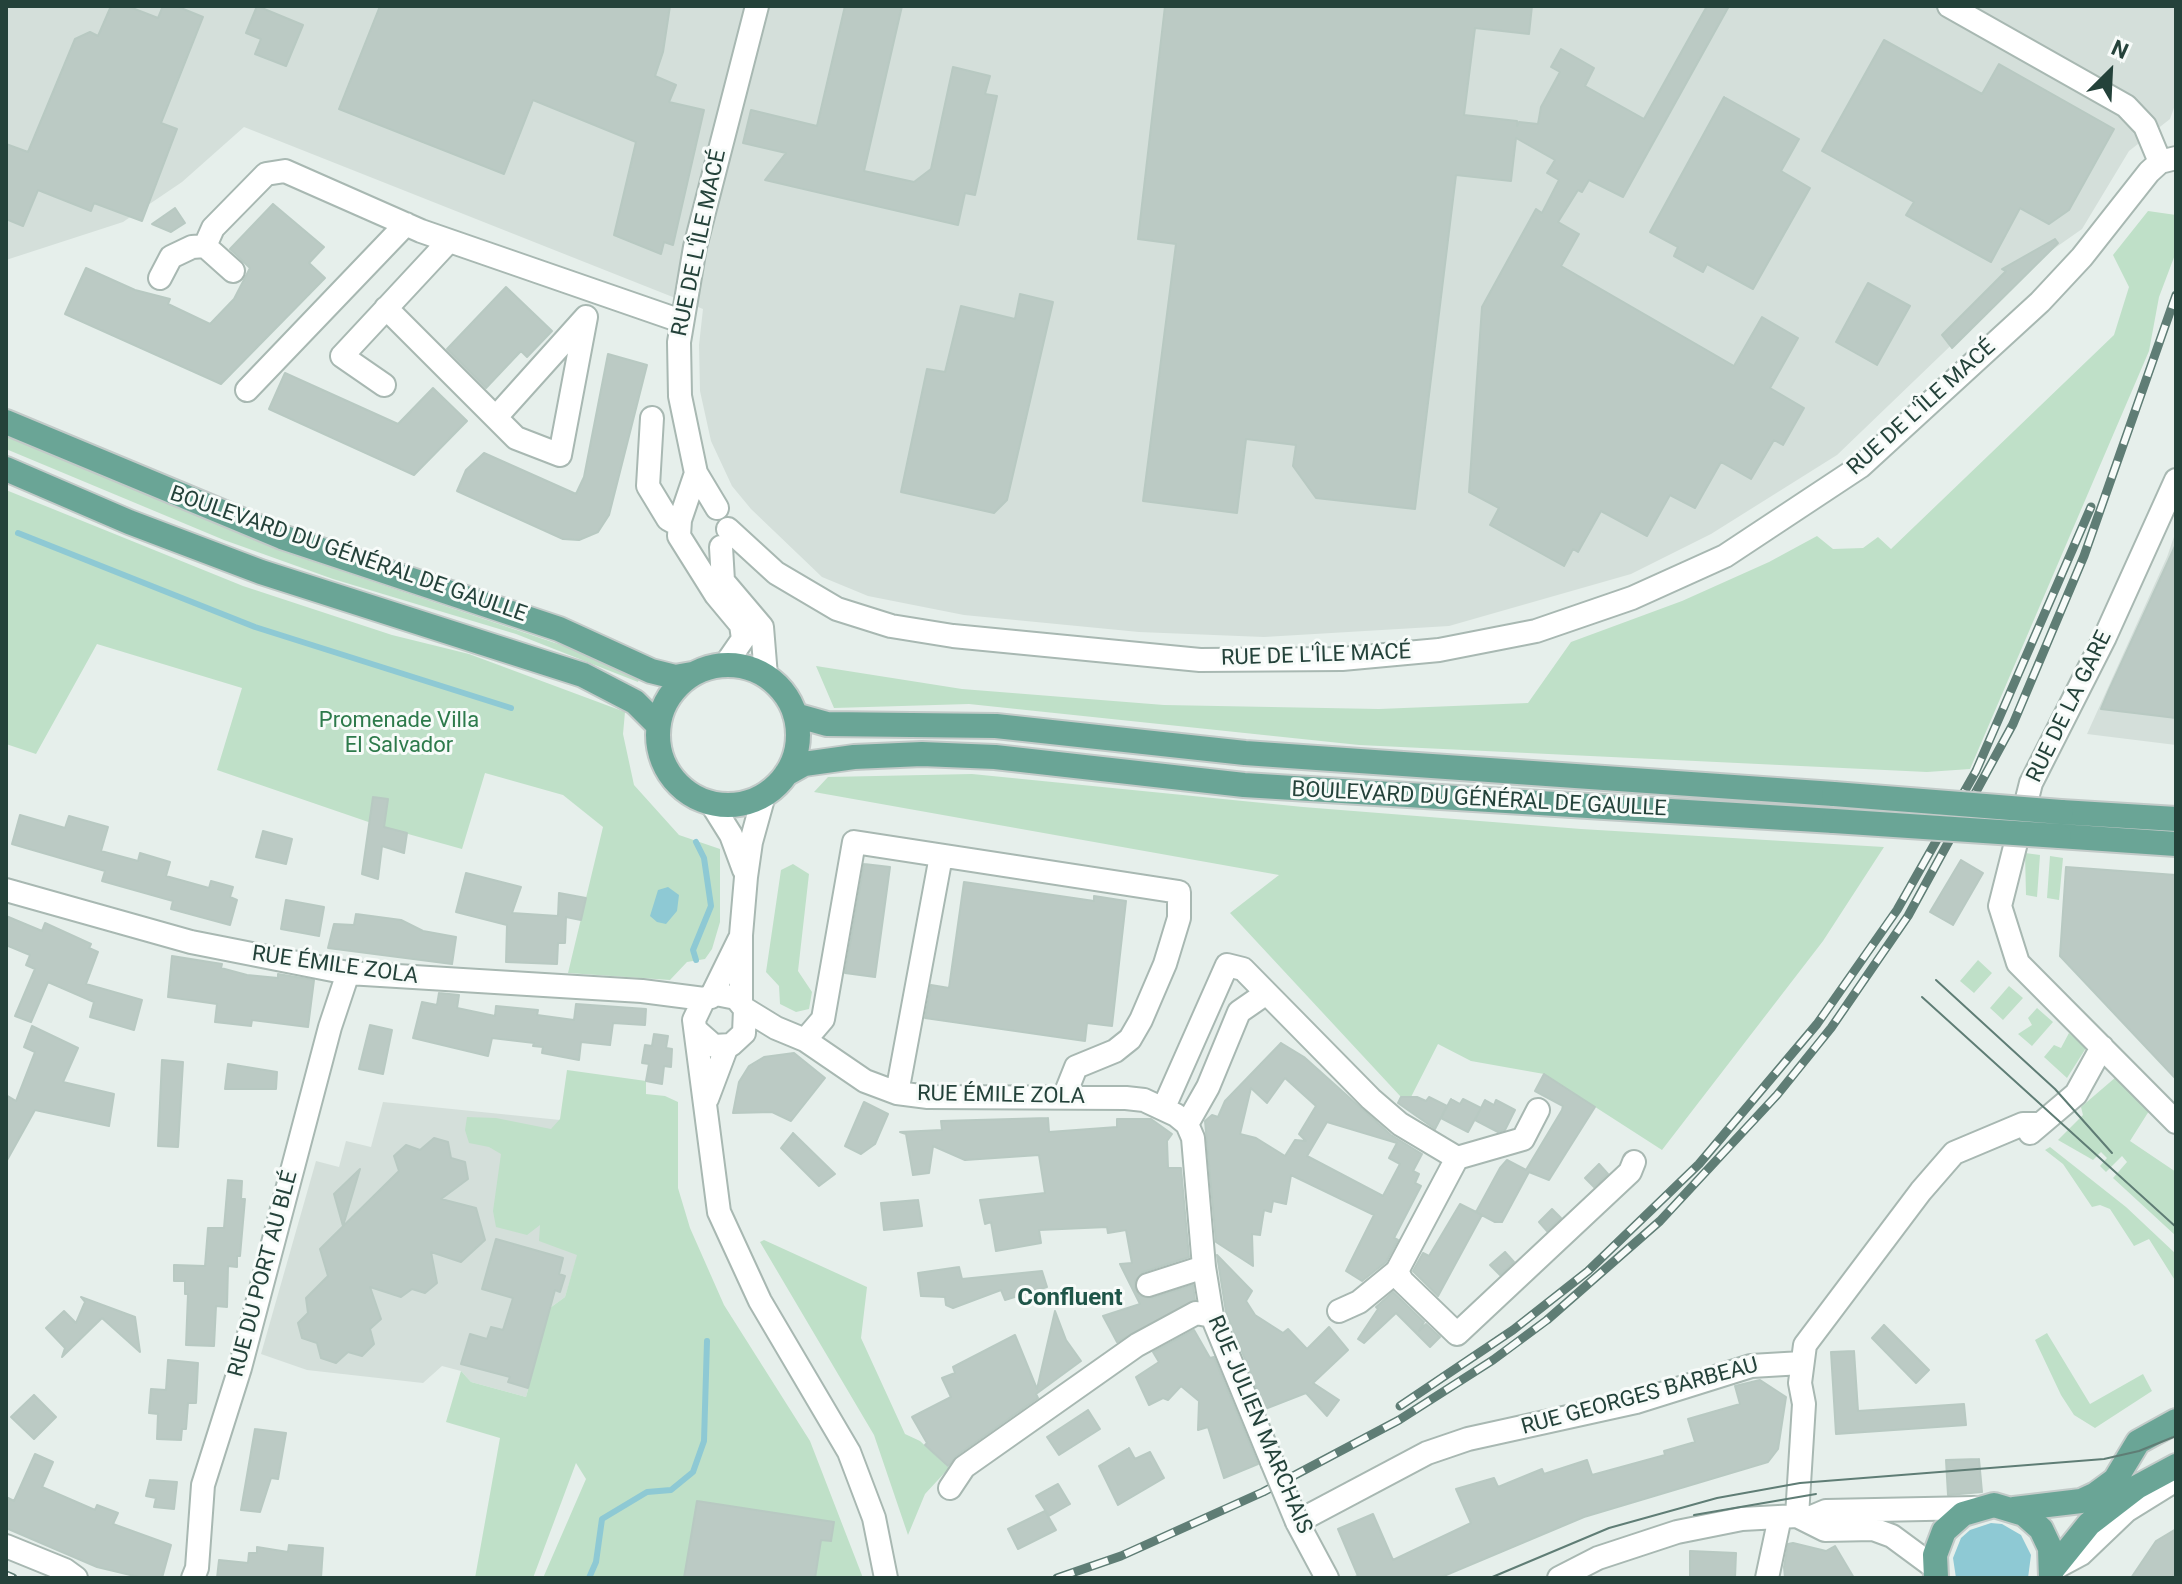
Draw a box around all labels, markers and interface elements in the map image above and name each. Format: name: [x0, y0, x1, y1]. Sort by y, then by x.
north arrow: [2070, 32, 2150, 112]
text: N: [2108, 35, 2132, 64]
street label: RUE DE L'ÎLE MACÉ: [667, 147, 733, 339]
street label: RUE DE L'ÎLE MACÉ: [1843, 335, 2001, 481]
street label: BOULEVARD DU GÉNÉRAL DE GAULLE: [166, 481, 530, 629]
street label: RUE DE LA GARE: [2022, 627, 2118, 787]
street label: RUE DE L'ÎLE MACÉ: [1221, 639, 1411, 673]
park label: Promenade Villa El Salvador: [319, 708, 479, 760]
street label: BOULEVARD DU GÉNÉRAL DE GAULLE: [1291, 777, 1667, 823]
street label: RUE ÉMILE ZOLA: [250, 941, 420, 991]
street label: RUE ÉMILE ZOLA: [917, 1081, 1085, 1111]
street label: RUE DU PORT AU BLÉ: [224, 1168, 304, 1380]
district label: Confluent: [1017, 1285, 1123, 1313]
street label: RUE JULIEN MARCHAIS: [1201, 1312, 1317, 1538]
street label: RUE GEORGES BARBEAU: [1519, 1353, 1761, 1441]

